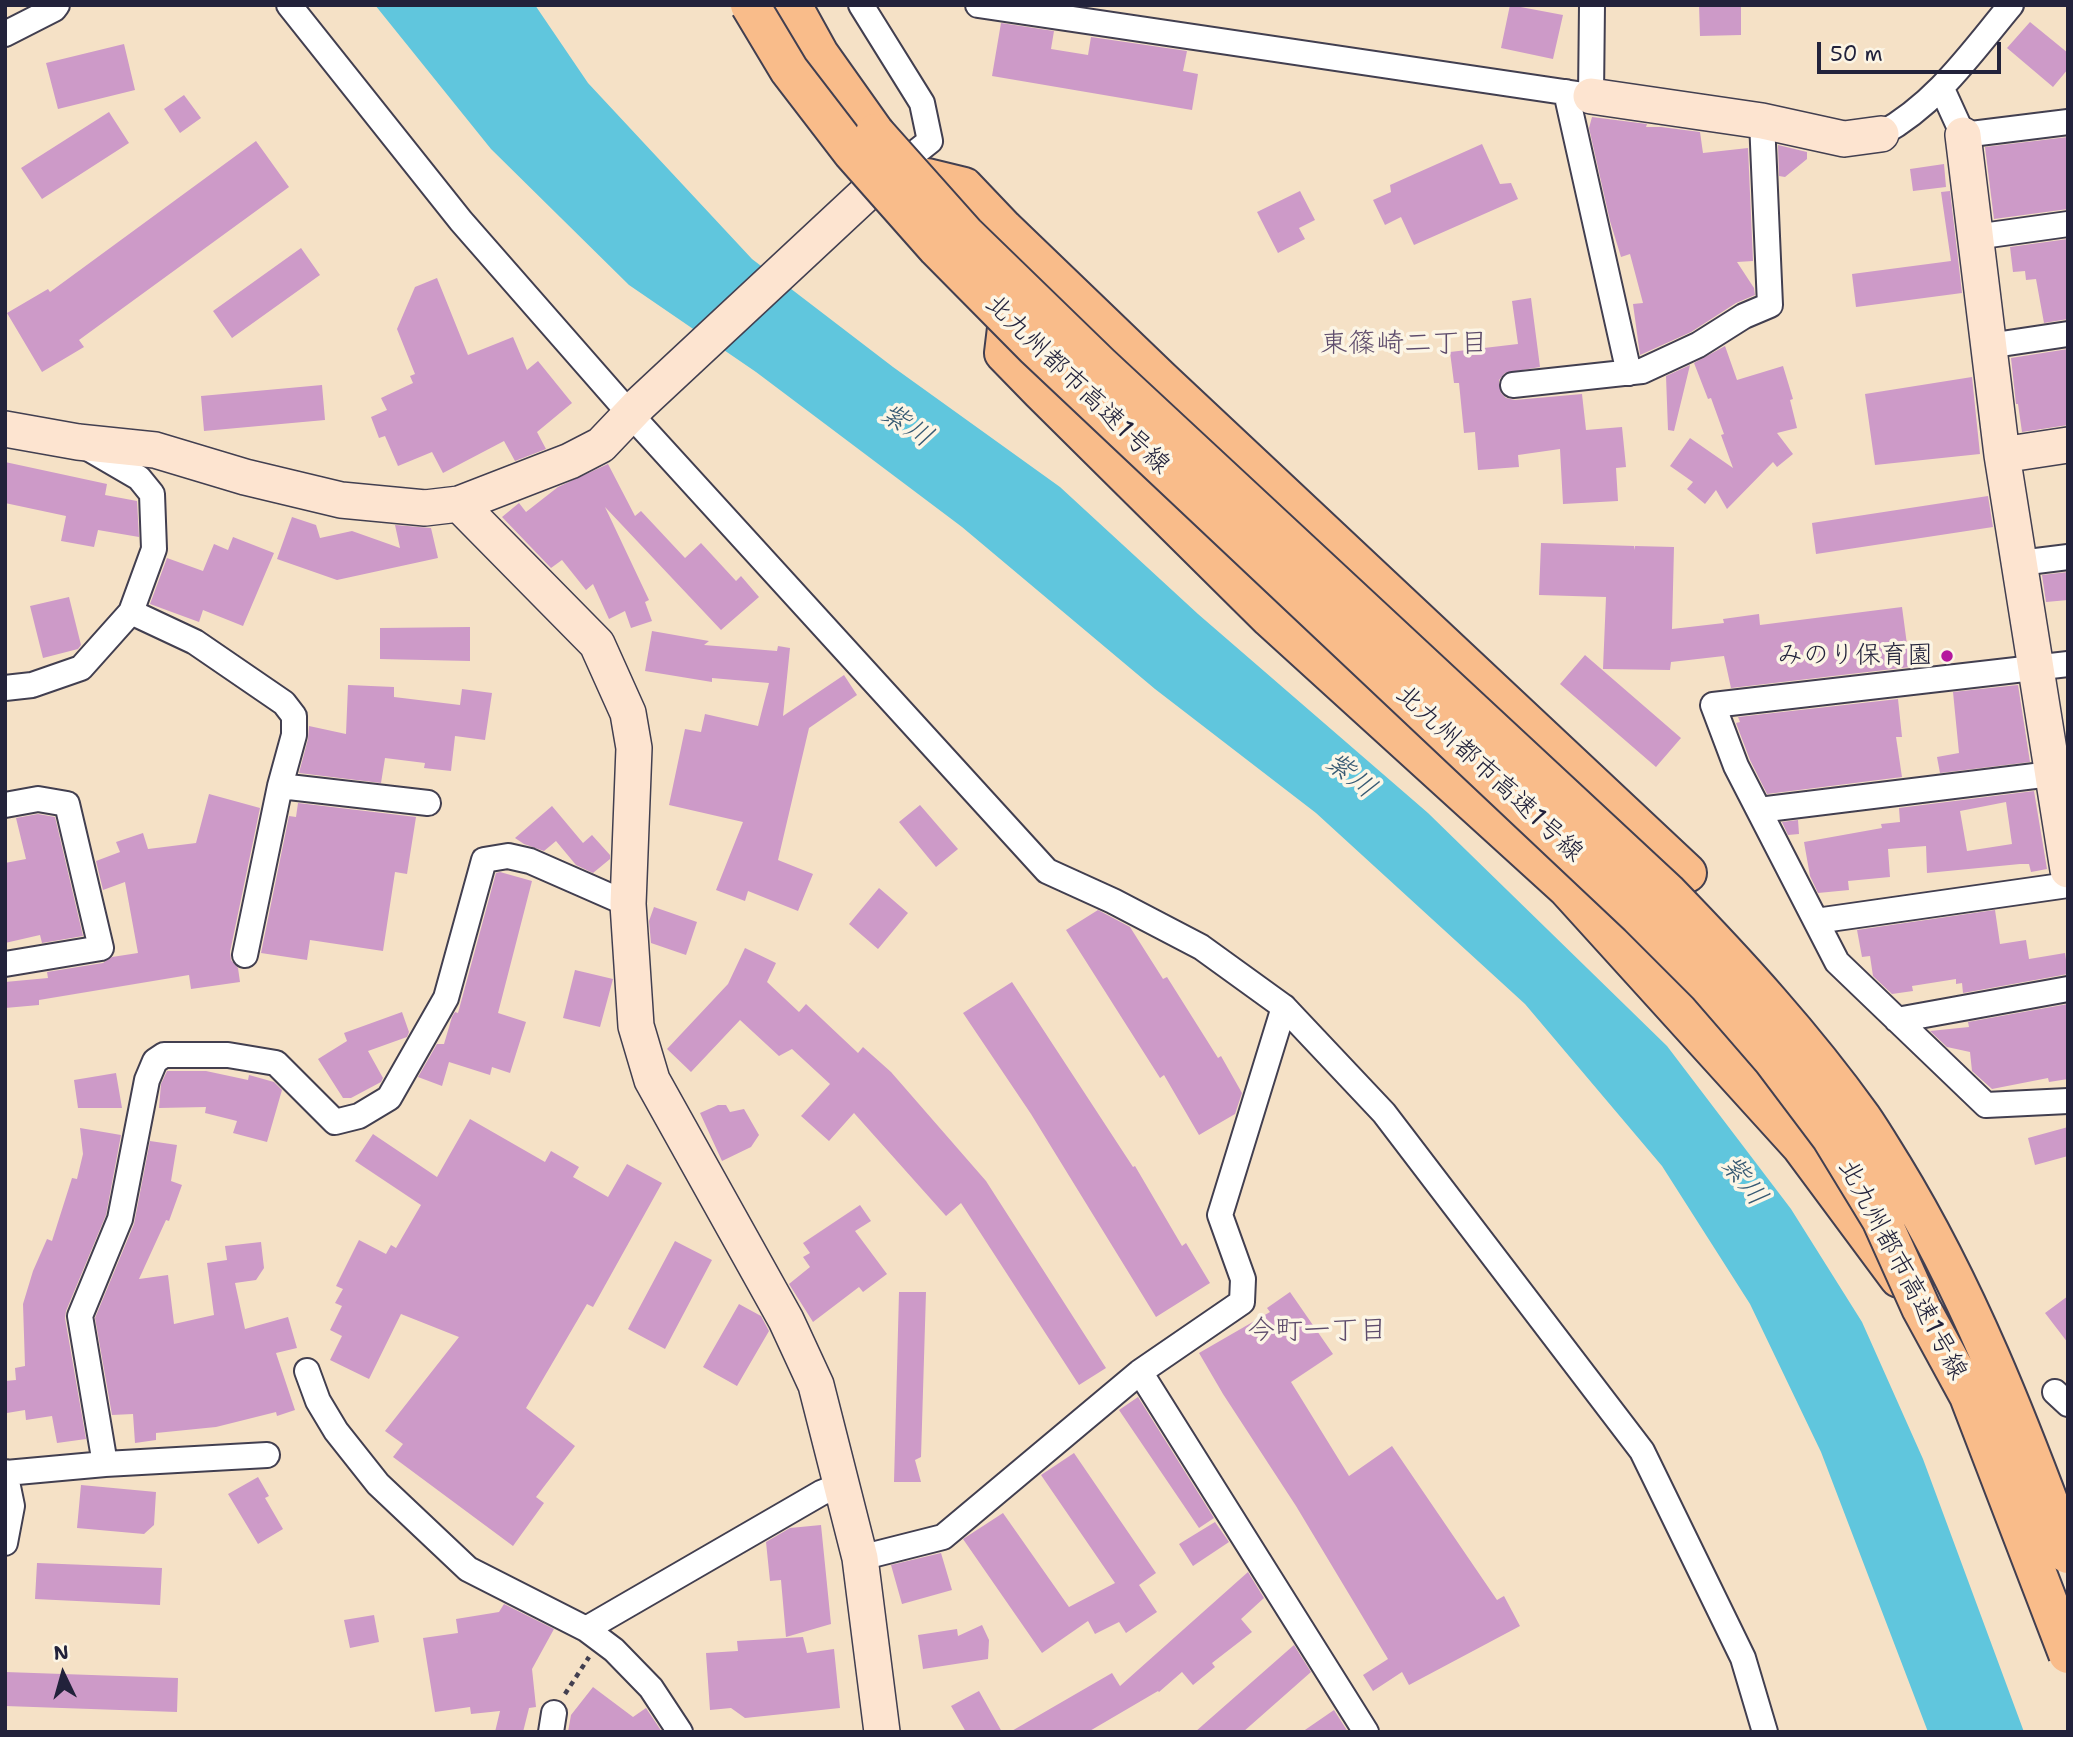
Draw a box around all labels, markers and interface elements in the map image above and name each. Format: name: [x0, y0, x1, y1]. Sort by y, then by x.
scale bar: [1821, 28, 2005, 72]
text: 50 m: [1830, 40, 1883, 68]
street label: 北九州都市高速1号線: [978, 289, 1176, 481]
district label: 東篠崎二丁目: [1320, 328, 1488, 362]
water label: 紫川: [873, 397, 939, 455]
place label: みのり保育園: [1777, 640, 1933, 672]
marker: みのり保育園: [1939, 648, 1955, 664]
street label: 北九州都市高速1号線: [1389, 679, 1589, 869]
water label: 紫川: [1318, 746, 1382, 806]
water label: 紫川: [1713, 1149, 1773, 1213]
street label: 北九州都市高速1号線: [1831, 1155, 1973, 1385]
district label: 今町一丁目: [1247, 1315, 1387, 1349]
north arrow: [28, 1639, 98, 1709]
text: N: [53, 1639, 70, 1666]

